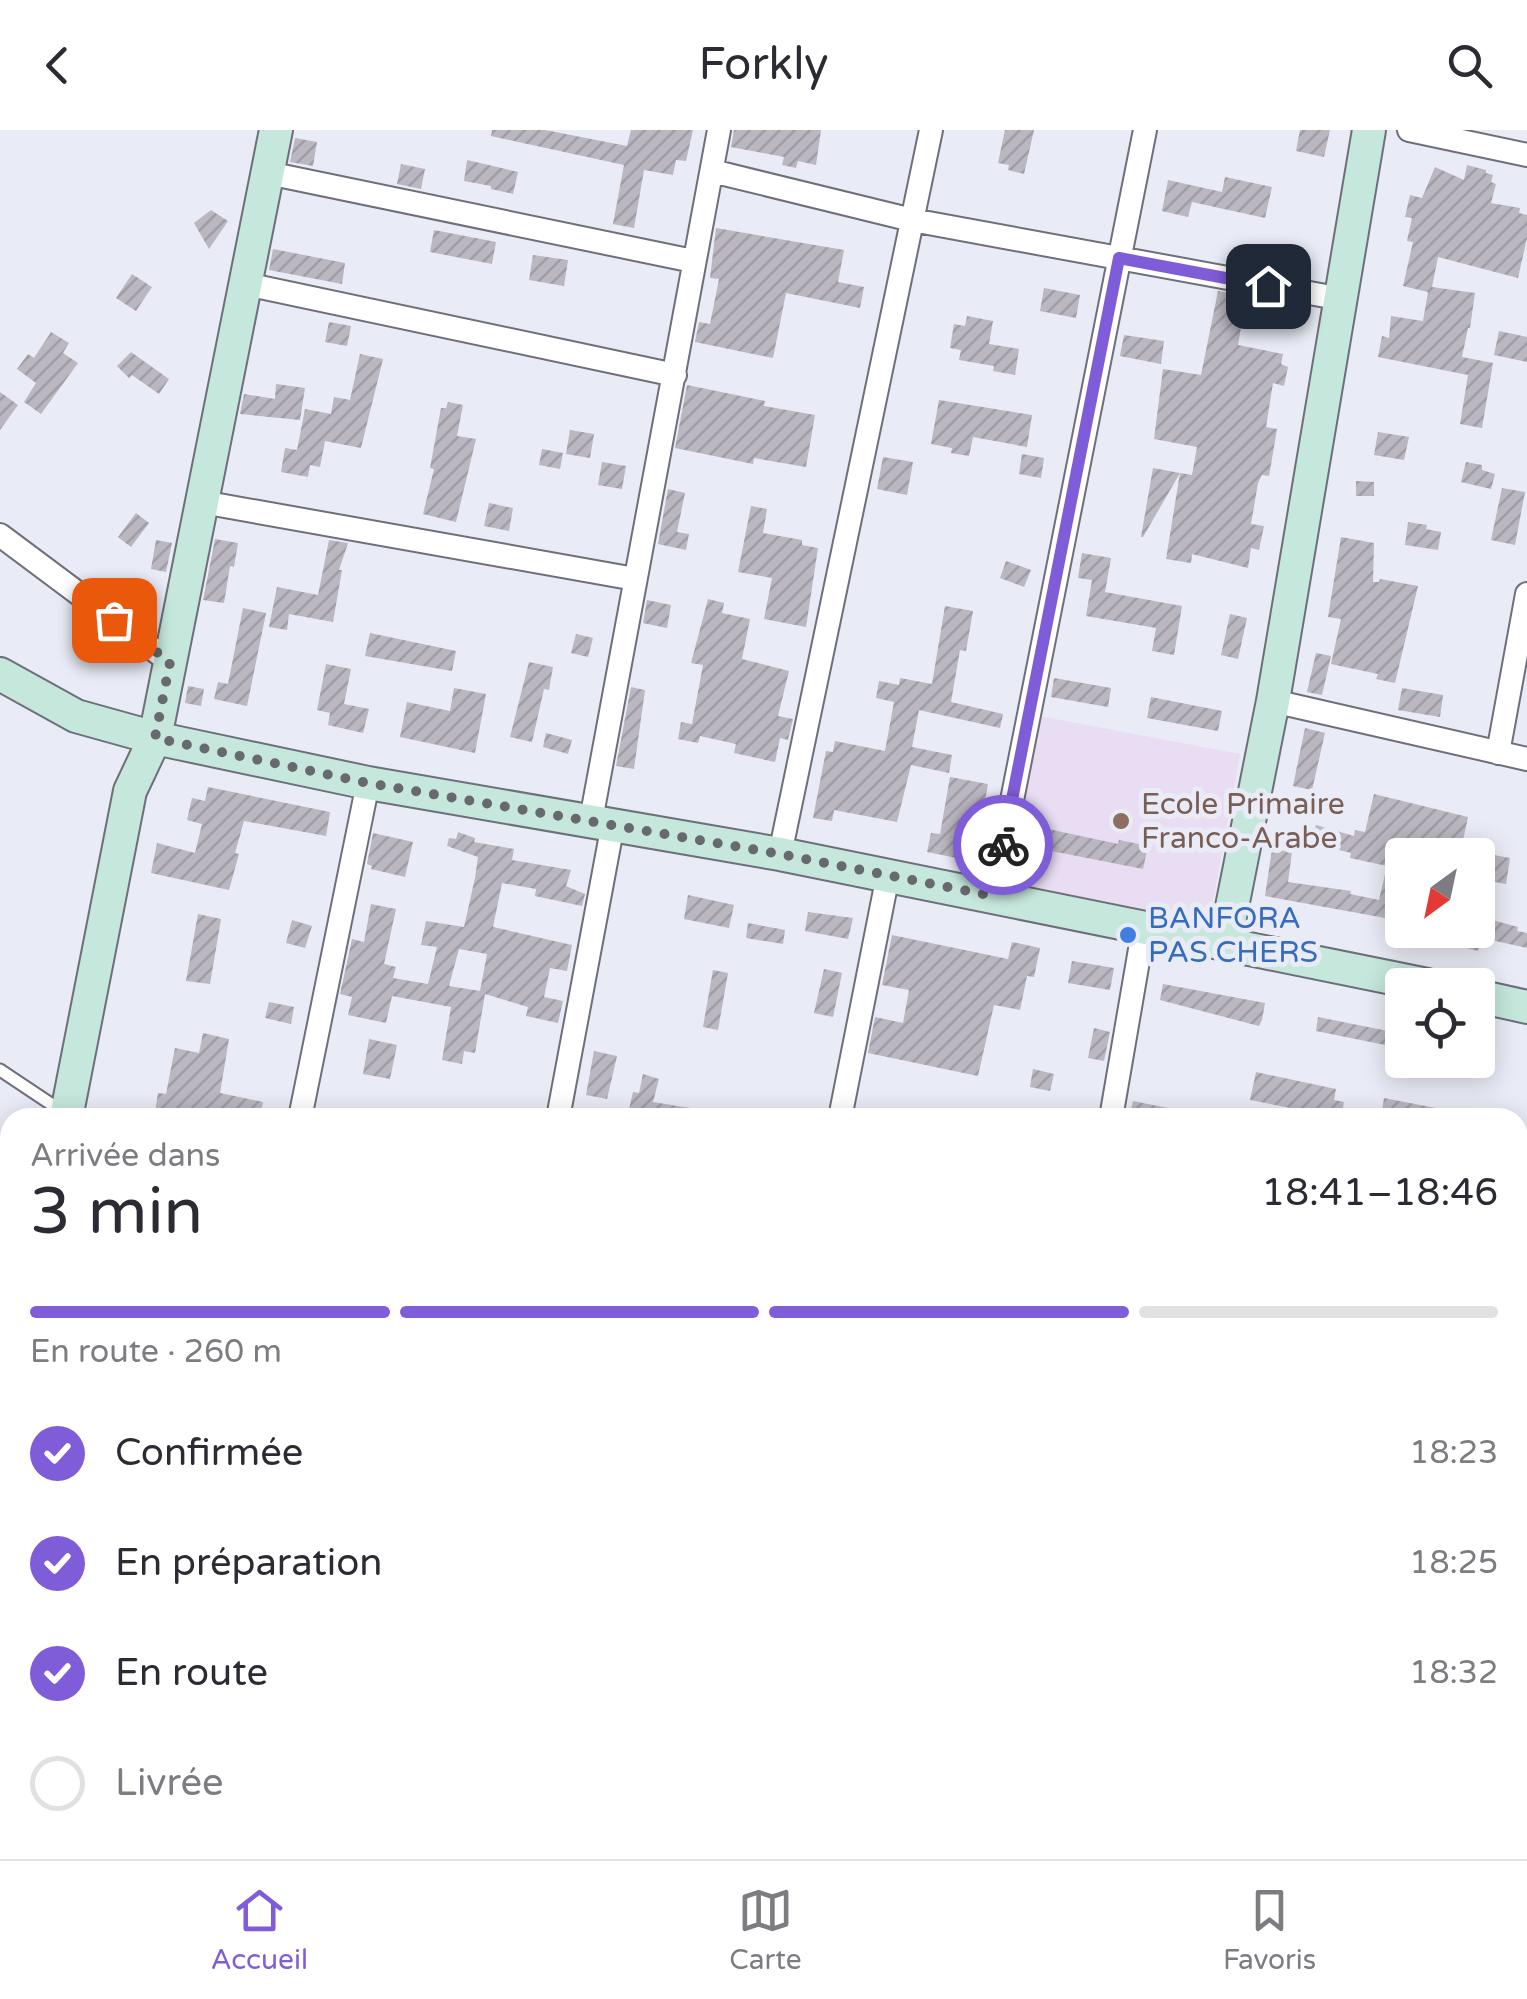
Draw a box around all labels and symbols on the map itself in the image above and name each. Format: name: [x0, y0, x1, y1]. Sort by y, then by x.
pin: [1226, 244, 1311, 329]
pin: [72, 578, 157, 663]
place label: Ecole Primaire Franco-Arabe: [1141, 786, 1345, 857]
courier: [953, 795, 1053, 895]
marker: Ecole Primaire Franco-Arabe: [1110, 810, 1132, 832]
north arrow: [1385, 838, 1495, 948]
place label: BANFORA PAS CHERS: [1148, 900, 1318, 971]
marker: BANFORA PAS CHERS: [1117, 924, 1139, 946]

